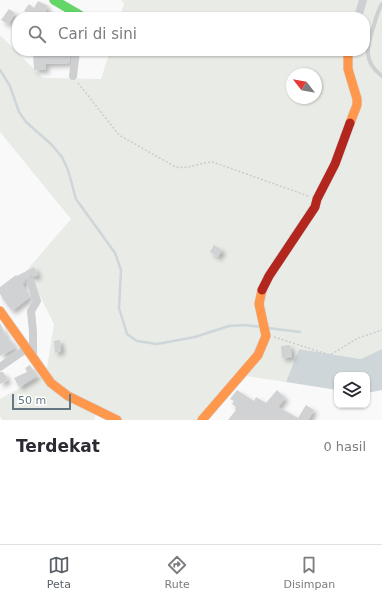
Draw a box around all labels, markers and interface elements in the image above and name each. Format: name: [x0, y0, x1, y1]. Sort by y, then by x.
search box: [12, 12, 370, 56]
icon: search: [26, 23, 48, 45]
text: Cari di sini: [58, 25, 137, 43]
north arrow: [286, 68, 322, 104]
map controls: [334, 372, 370, 408]
button: layers: [334, 372, 370, 408]
scale bar: [12, 392, 71, 411]
text: 50 m: [18, 394, 46, 407]
text: Terdekat: [16, 436, 100, 456]
text: 0 hasil: [323, 439, 366, 454]
tab: Peta: [47, 554, 71, 591]
tab: Rute: [165, 554, 190, 591]
tab: Disimpan: [283, 554, 335, 591]

